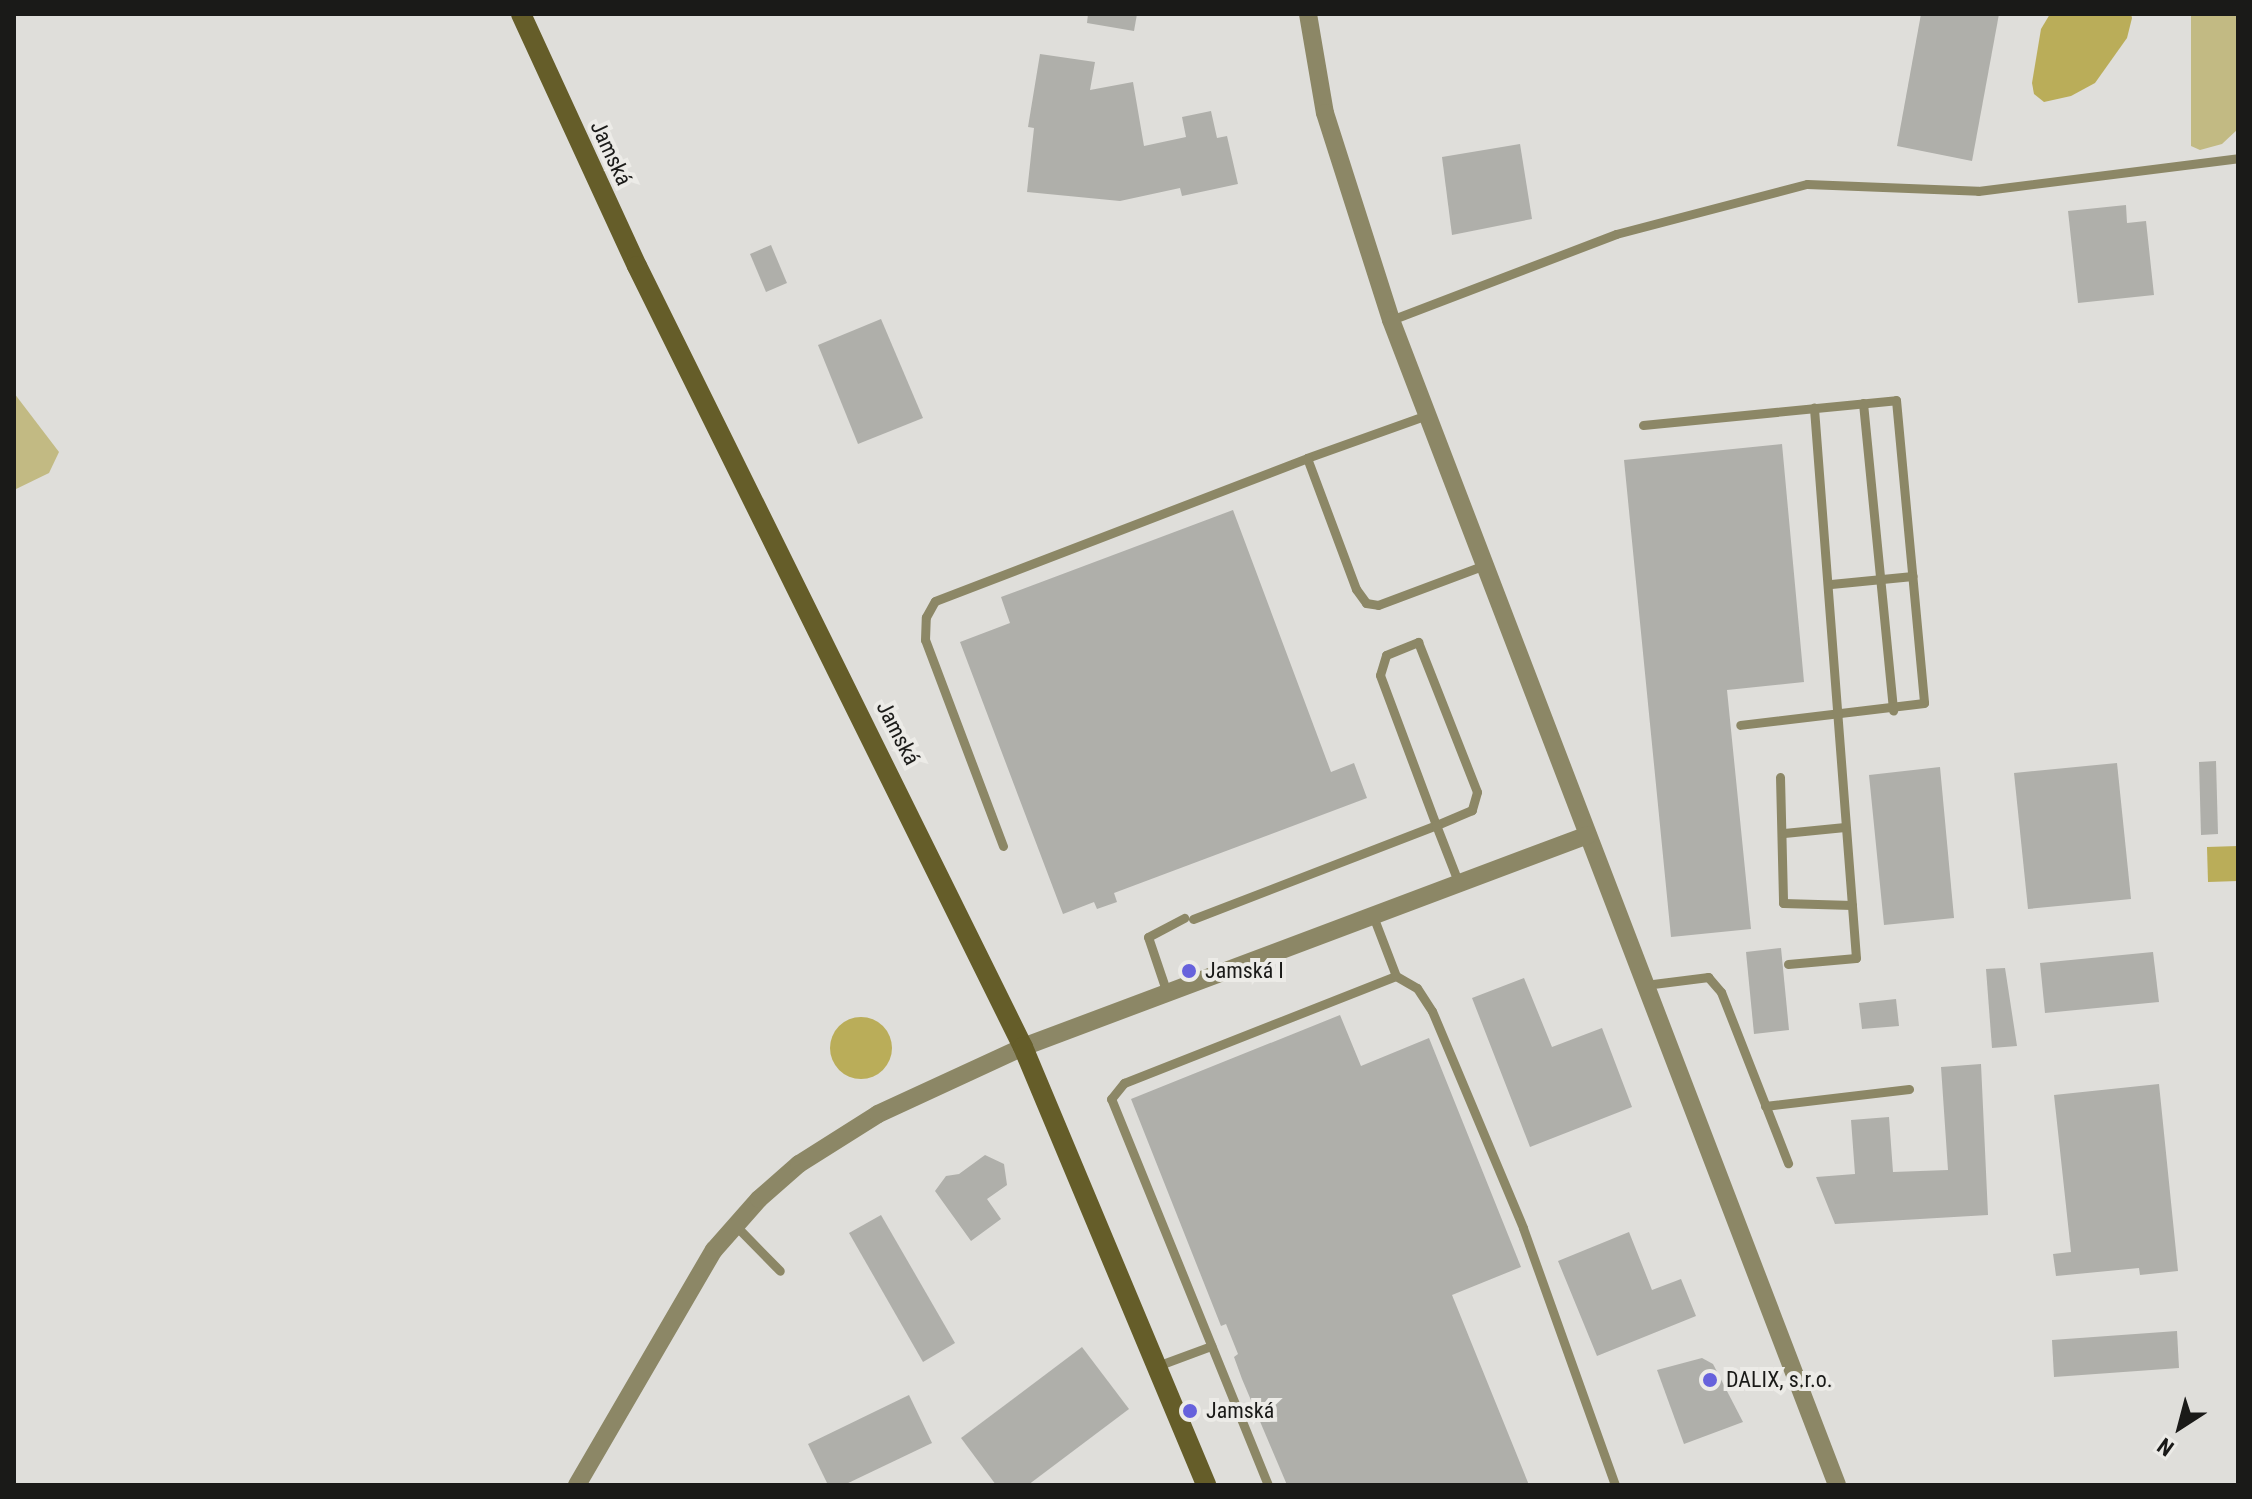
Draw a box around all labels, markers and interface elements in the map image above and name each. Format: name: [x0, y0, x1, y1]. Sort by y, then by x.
street label: Jamská: [585, 117, 637, 189]
street label: Jamská: [871, 697, 925, 769]
place label: Jamská I: [1205, 958, 1284, 984]
marker: Jamská I: [1180, 962, 1198, 980]
place label: DALIX, s.r.o.: [1726, 1367, 1833, 1393]
marker: DALIX, s.r.o.: [1701, 1371, 1719, 1389]
north arrow: [2140, 1387, 2220, 1467]
place label: Jamská: [1206, 1398, 1274, 1424]
marker: Jamská: [1181, 1402, 1199, 1420]
text: N: [2153, 1433, 2178, 1461]

